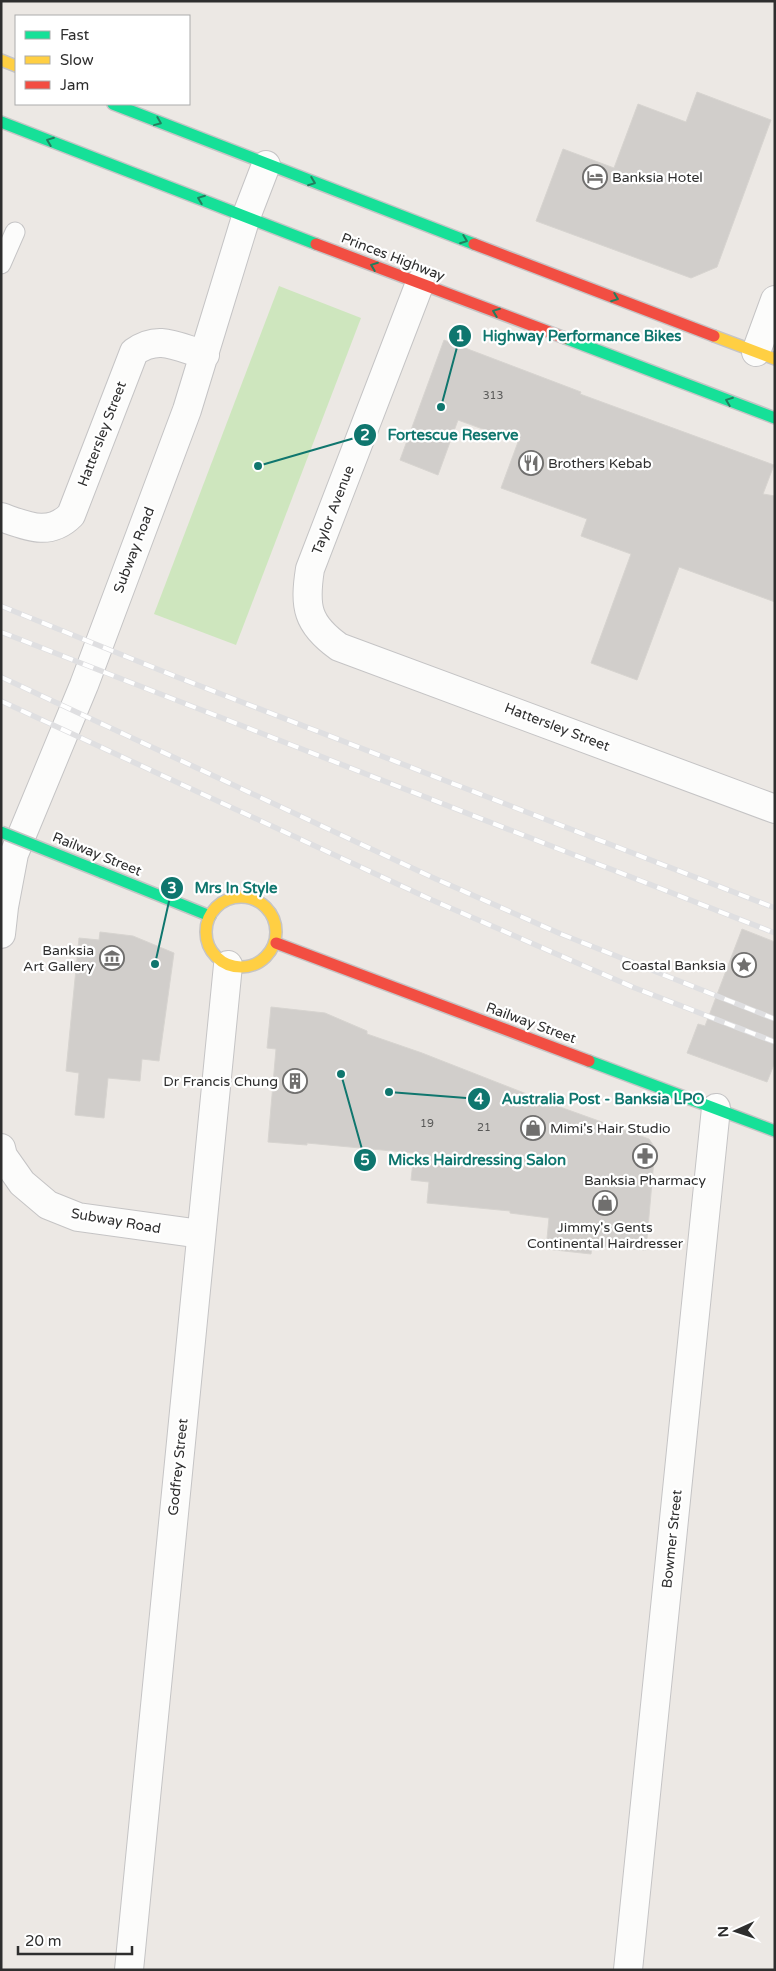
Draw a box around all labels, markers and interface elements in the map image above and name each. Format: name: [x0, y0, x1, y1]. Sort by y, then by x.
legend: [15, 15, 190, 105]
text: Fast: [60, 26, 90, 44]
text: Slow: [60, 51, 94, 69]
text: Jam: [60, 76, 89, 94]
one-way arrow: [153, 115, 162, 126]
one-way arrow: [46, 137, 54, 147]
hotel icon: Banksia Hotel: [582, 164, 608, 190]
place label: Banksia Hotel: [612, 169, 703, 186]
one-way arrow: [307, 176, 316, 186]
one-way arrow: [197, 195, 206, 206]
street label: Princes Highway: [339, 229, 448, 285]
one-way arrow: [459, 234, 467, 244]
one-way arrow: [371, 262, 379, 272]
one-way arrow: [611, 292, 619, 302]
one-way arrow: [492, 308, 500, 318]
callout: Highway Performance Bikes: [447, 321, 691, 351]
text: 1: [455, 327, 465, 345]
text: Highway Performance Bikes: [482, 327, 682, 346]
street label: Hattersley Street: [74, 378, 130, 489]
house number: 313: [483, 389, 503, 402]
one-way arrow: [725, 397, 734, 407]
callout: Fortescue Reserve: [353, 420, 529, 450]
text: 2: [360, 426, 370, 444]
text: Fortescue Reserve: [387, 426, 519, 444]
restaurant icon: Brothers Kebab: [518, 450, 544, 476]
place label: Brothers Kebab: [548, 455, 652, 472]
street label: Taylor Avenue: [308, 463, 358, 557]
street label: Subway Road: [110, 505, 158, 595]
street label: Hattersley Street: [502, 699, 613, 755]
street label: Railway Street: [50, 828, 145, 880]
callout: Mrs In Style: [159, 873, 288, 903]
text: 3: [167, 879, 177, 897]
text: Mrs In Style: [194, 879, 278, 898]
place label: Banksia Art Gallery: [23, 942, 94, 975]
museum icon: Banksia Art Gallery: [99, 945, 125, 971]
place icon: Coastal Banksia: [731, 952, 757, 978]
place label: Coastal Banksia: [621, 957, 726, 974]
street label: Railway Street: [484, 999, 579, 1047]
building icon: Dr Francis Chung: [282, 1068, 308, 1094]
place label: Dr Francis Chung: [163, 1073, 278, 1090]
callout: Australia Post - Banksia LPO: [467, 1084, 715, 1114]
text: 4: [474, 1090, 484, 1108]
text: Australia Post - Banksia LPO: [502, 1090, 704, 1108]
shop icon: Mimi's Hair Studio: [520, 1115, 546, 1141]
house number: 19: [420, 1117, 434, 1130]
place label: Mimi's Hair Studio: [550, 1120, 671, 1137]
house number: 21: [477, 1121, 491, 1134]
pharmacy icon: Banksia Pharmacy: [632, 1143, 658, 1169]
callout: Micks Hairdressing Salon: [353, 1145, 576, 1175]
text: 5: [360, 1151, 370, 1169]
text: Micks Hairdressing Salon: [388, 1151, 566, 1170]
place label: Banksia Pharmacy: [584, 1172, 707, 1189]
shop icon: Jimmy's Gents Continental Hairdresser: [592, 1190, 618, 1216]
street label: Subway Road: [70, 1205, 162, 1237]
place label: Jimmy's Gents Continental Hairdresser: [527, 1219, 684, 1252]
street label: Godfrey Street: [164, 1417, 192, 1516]
street label: Bowmer Street: [658, 1488, 686, 1589]
north arrow: [711, 1906, 761, 1956]
scale bar: [18, 1924, 131, 1956]
text: N: [715, 1926, 732, 1938]
text: 20 m: [25, 1932, 62, 1950]

